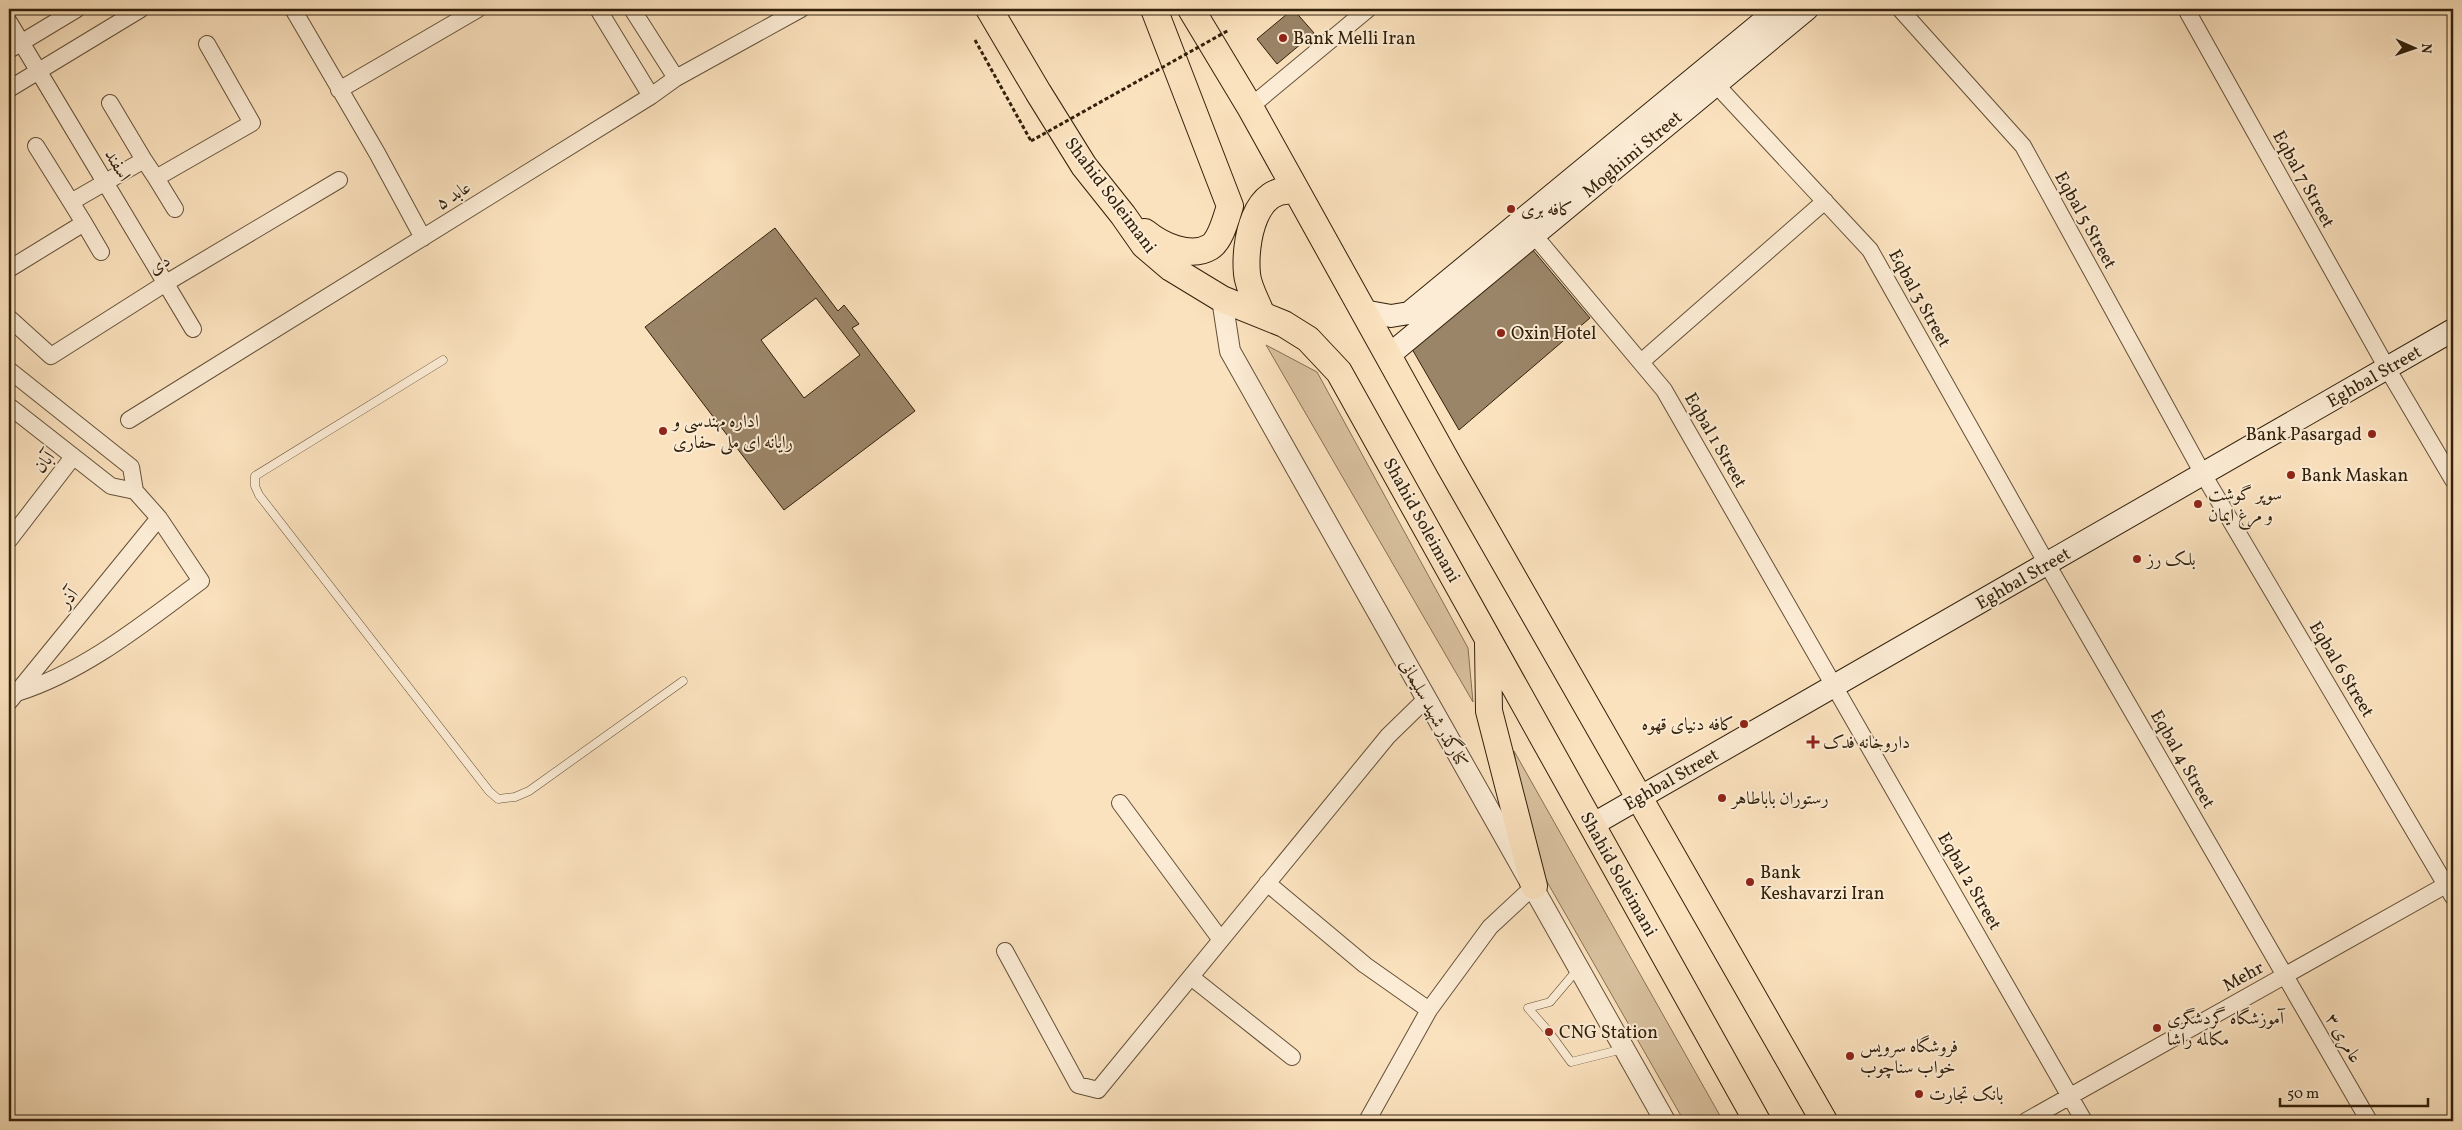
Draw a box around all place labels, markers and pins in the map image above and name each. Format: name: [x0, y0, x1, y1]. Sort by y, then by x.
place label: Bank Melli Iran: [1293, 27, 1416, 52]
marker: Bank Melli Iran: [1277, 32, 1289, 44]
place label: کافه بری: [1521, 198, 1573, 223]
marker: کافه بری: [1505, 203, 1517, 215]
place label: Oxin Hotel: [1511, 322, 1596, 347]
marker: Oxin Hotel: [1495, 327, 1507, 339]
place label: اداره مهندسی و رایانه ای ملی حفاری: [671, 410, 793, 456]
place label: Bank Pasargad: [2246, 423, 2362, 448]
marker: اداره مهندسی و رایانه ای ملی حفاری: [657, 425, 669, 437]
marker: Bank Pasargad: [2366, 428, 2378, 440]
place label: Bank Maskan: [2301, 464, 2409, 489]
marker: Bank Maskan: [2285, 469, 2297, 481]
place label: سوپر گوشت و مرغ ایمان: [2208, 483, 2282, 530]
marker: سوپر گوشت و مرغ ایمان: [2192, 498, 2204, 510]
place label: بلک رز: [2145, 548, 2196, 573]
marker: بلک رز: [2131, 553, 2143, 565]
place label: کافه دنیای قهوه: [1642, 713, 1734, 738]
marker: کافه دنیای قهوه: [1738, 718, 1750, 730]
place label: داروخانه فدک: [1823, 731, 1910, 756]
marker: داروخانه فدک: [1807, 736, 1819, 748]
place label: رستوران باباطاهر: [1730, 787, 1829, 812]
marker: رستوران باباطاهر: [1716, 792, 1728, 804]
place label: Bank Keshavarzi Iran: [1760, 861, 1885, 907]
marker: Bank Keshavarzi Iran: [1744, 876, 1756, 888]
place label: آموزشگاه گردشگری مکالمه راشا: [2167, 1006, 2286, 1053]
place label: CNG Station: [1559, 1021, 1658, 1046]
marker: آموزشگاه گردشگری مکالمه راشا: [2151, 1022, 2163, 1034]
marker: CNG Station: [1543, 1026, 1555, 1038]
place label: فروشگاه سرویس خواب سناچوب: [1860, 1034, 1958, 1081]
marker: فروشگاه سرویس خواب سناچوب: [1844, 1050, 1856, 1062]
place label: بانک تجارت: [1929, 1083, 2003, 1108]
marker: بانک تجارت: [1913, 1088, 1925, 1100]

